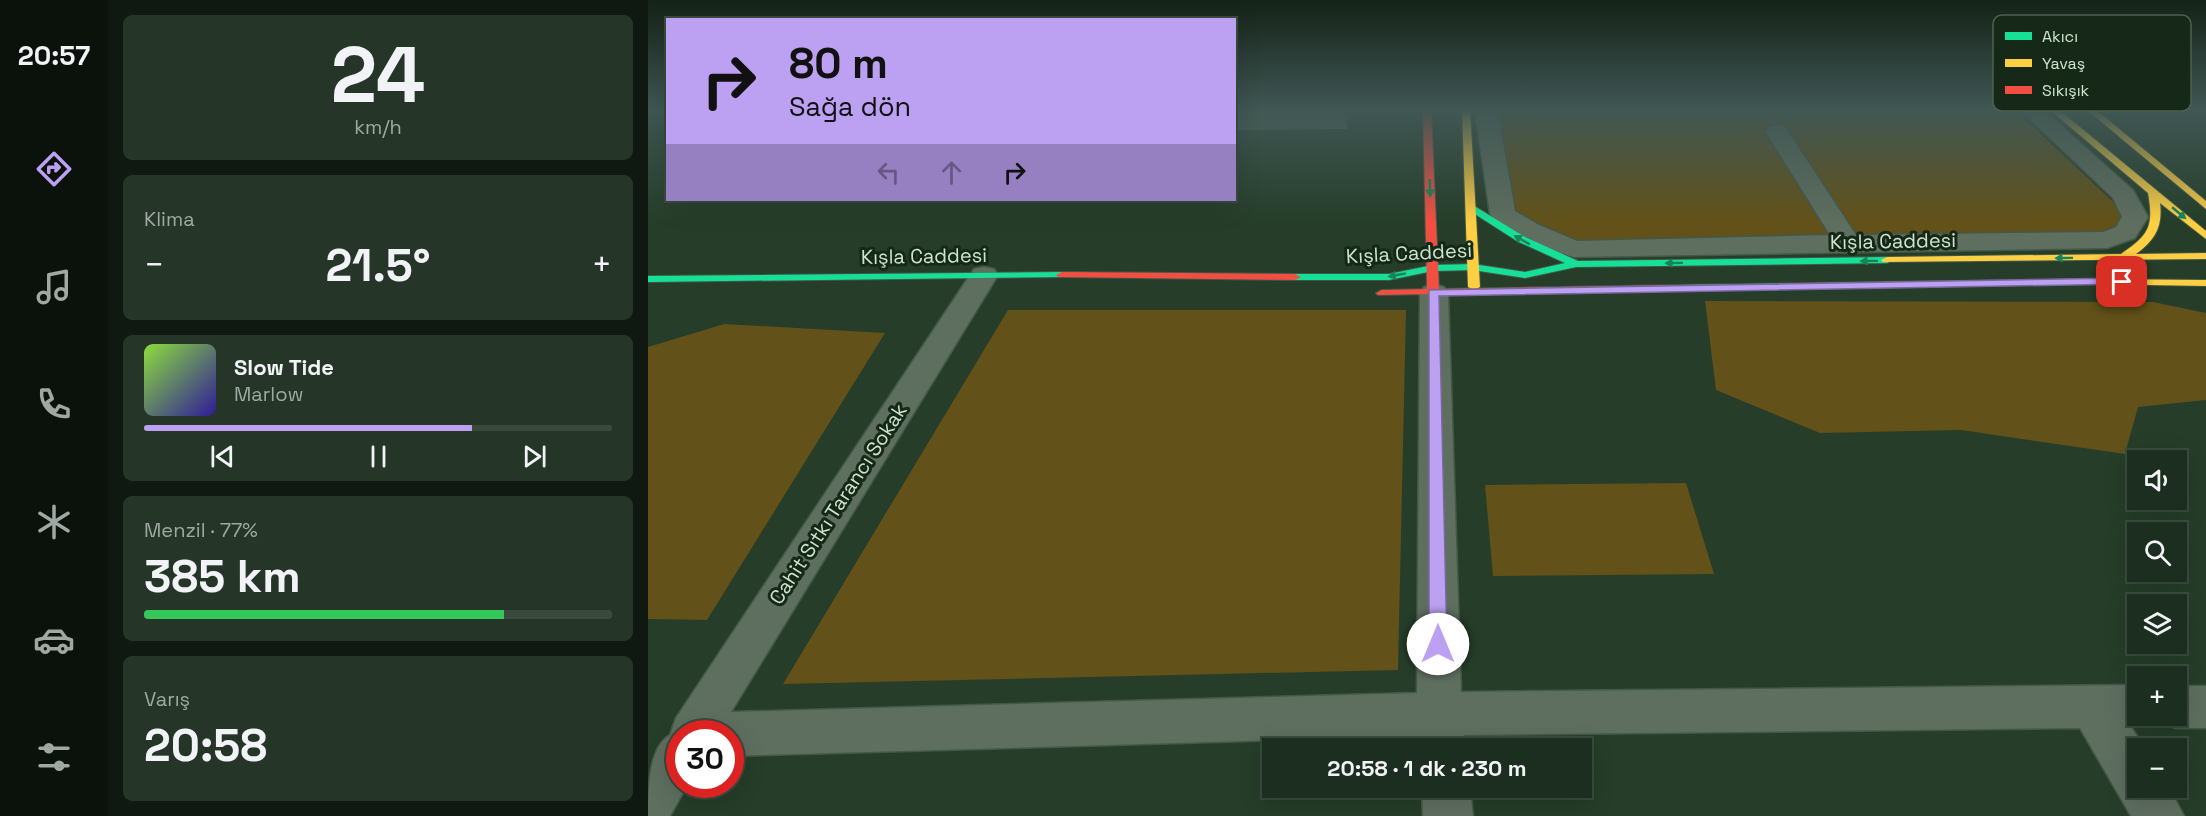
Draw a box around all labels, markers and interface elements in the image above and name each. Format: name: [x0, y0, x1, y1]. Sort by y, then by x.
legend: [1993, 15, 2191, 111]
text: 24: [331, 25, 425, 125]
text: Akıcı: [2042, 26, 2078, 47]
text: 80 m: [789, 37, 888, 90]
text: 20:57: [18, 38, 90, 73]
icon: right: [690, 42, 768, 120]
text: Yavaş: [2042, 53, 2085, 74]
text: Sıkışık: [2042, 80, 2090, 101]
text: Sağa dön: [789, 89, 911, 124]
text: km/h: [354, 114, 402, 140]
icon: directions: [33, 148, 75, 190]
icon: left: [872, 156, 905, 189]
icon: ahead: [935, 156, 968, 189]
icon: right: [998, 156, 1031, 189]
one-way arrow: [1425, 178, 1435, 197]
text: Klima: [144, 206, 195, 232]
one-way arrow: [2171, 206, 2186, 219]
street label: Kışla Caddesi: [1830, 227, 1956, 255]
one-way arrow: [1514, 235, 1531, 245]
text: 21.5°: [325, 237, 431, 294]
street label: Kışla Caddesi: [1345, 237, 1473, 269]
street label: Kışla Caddesi: [861, 242, 987, 270]
text: −: [144, 244, 164, 286]
text: +: [592, 244, 612, 286]
one-way arrow: [2054, 253, 2073, 263]
one-way arrow: [1859, 256, 1878, 266]
pin: [2096, 256, 2147, 307]
one-way arrow: [1664, 258, 1683, 268]
icon: arrive: [2105, 265, 2138, 298]
icon: music: [33, 266, 75, 308]
one-way arrow: [1387, 271, 1406, 280]
text: Slow Tide: [234, 353, 334, 381]
text: Marlow: [234, 381, 303, 407]
icon: phone: [33, 383, 75, 425]
street label: Cahit Sıtkı Tarancı Sokak: [763, 398, 913, 609]
icon: previous: [206, 440, 239, 473]
icon: pause: [362, 440, 395, 473]
icon: next: [518, 440, 551, 473]
map controls: [2127, 450, 2187, 798]
button: sound: [2127, 450, 2187, 510]
icon: climate: [33, 501, 75, 543]
text: Menzil · 77%: [144, 517, 258, 543]
button: search: [2127, 522, 2187, 582]
text: 385 km: [144, 548, 301, 605]
button: layers: [2127, 594, 2187, 654]
position arrow: [1406, 612, 1470, 676]
icon: car: [33, 619, 75, 661]
button: +: [2127, 666, 2187, 726]
text: Varış: [144, 686, 190, 712]
text: 20:58: [144, 717, 267, 774]
speed limit sign: 30: [666, 720, 744, 798]
icon: filters: [33, 736, 75, 778]
button: −: [2127, 738, 2187, 798]
text: 20:58 · 1 dk · 230 m: [1327, 754, 1527, 782]

